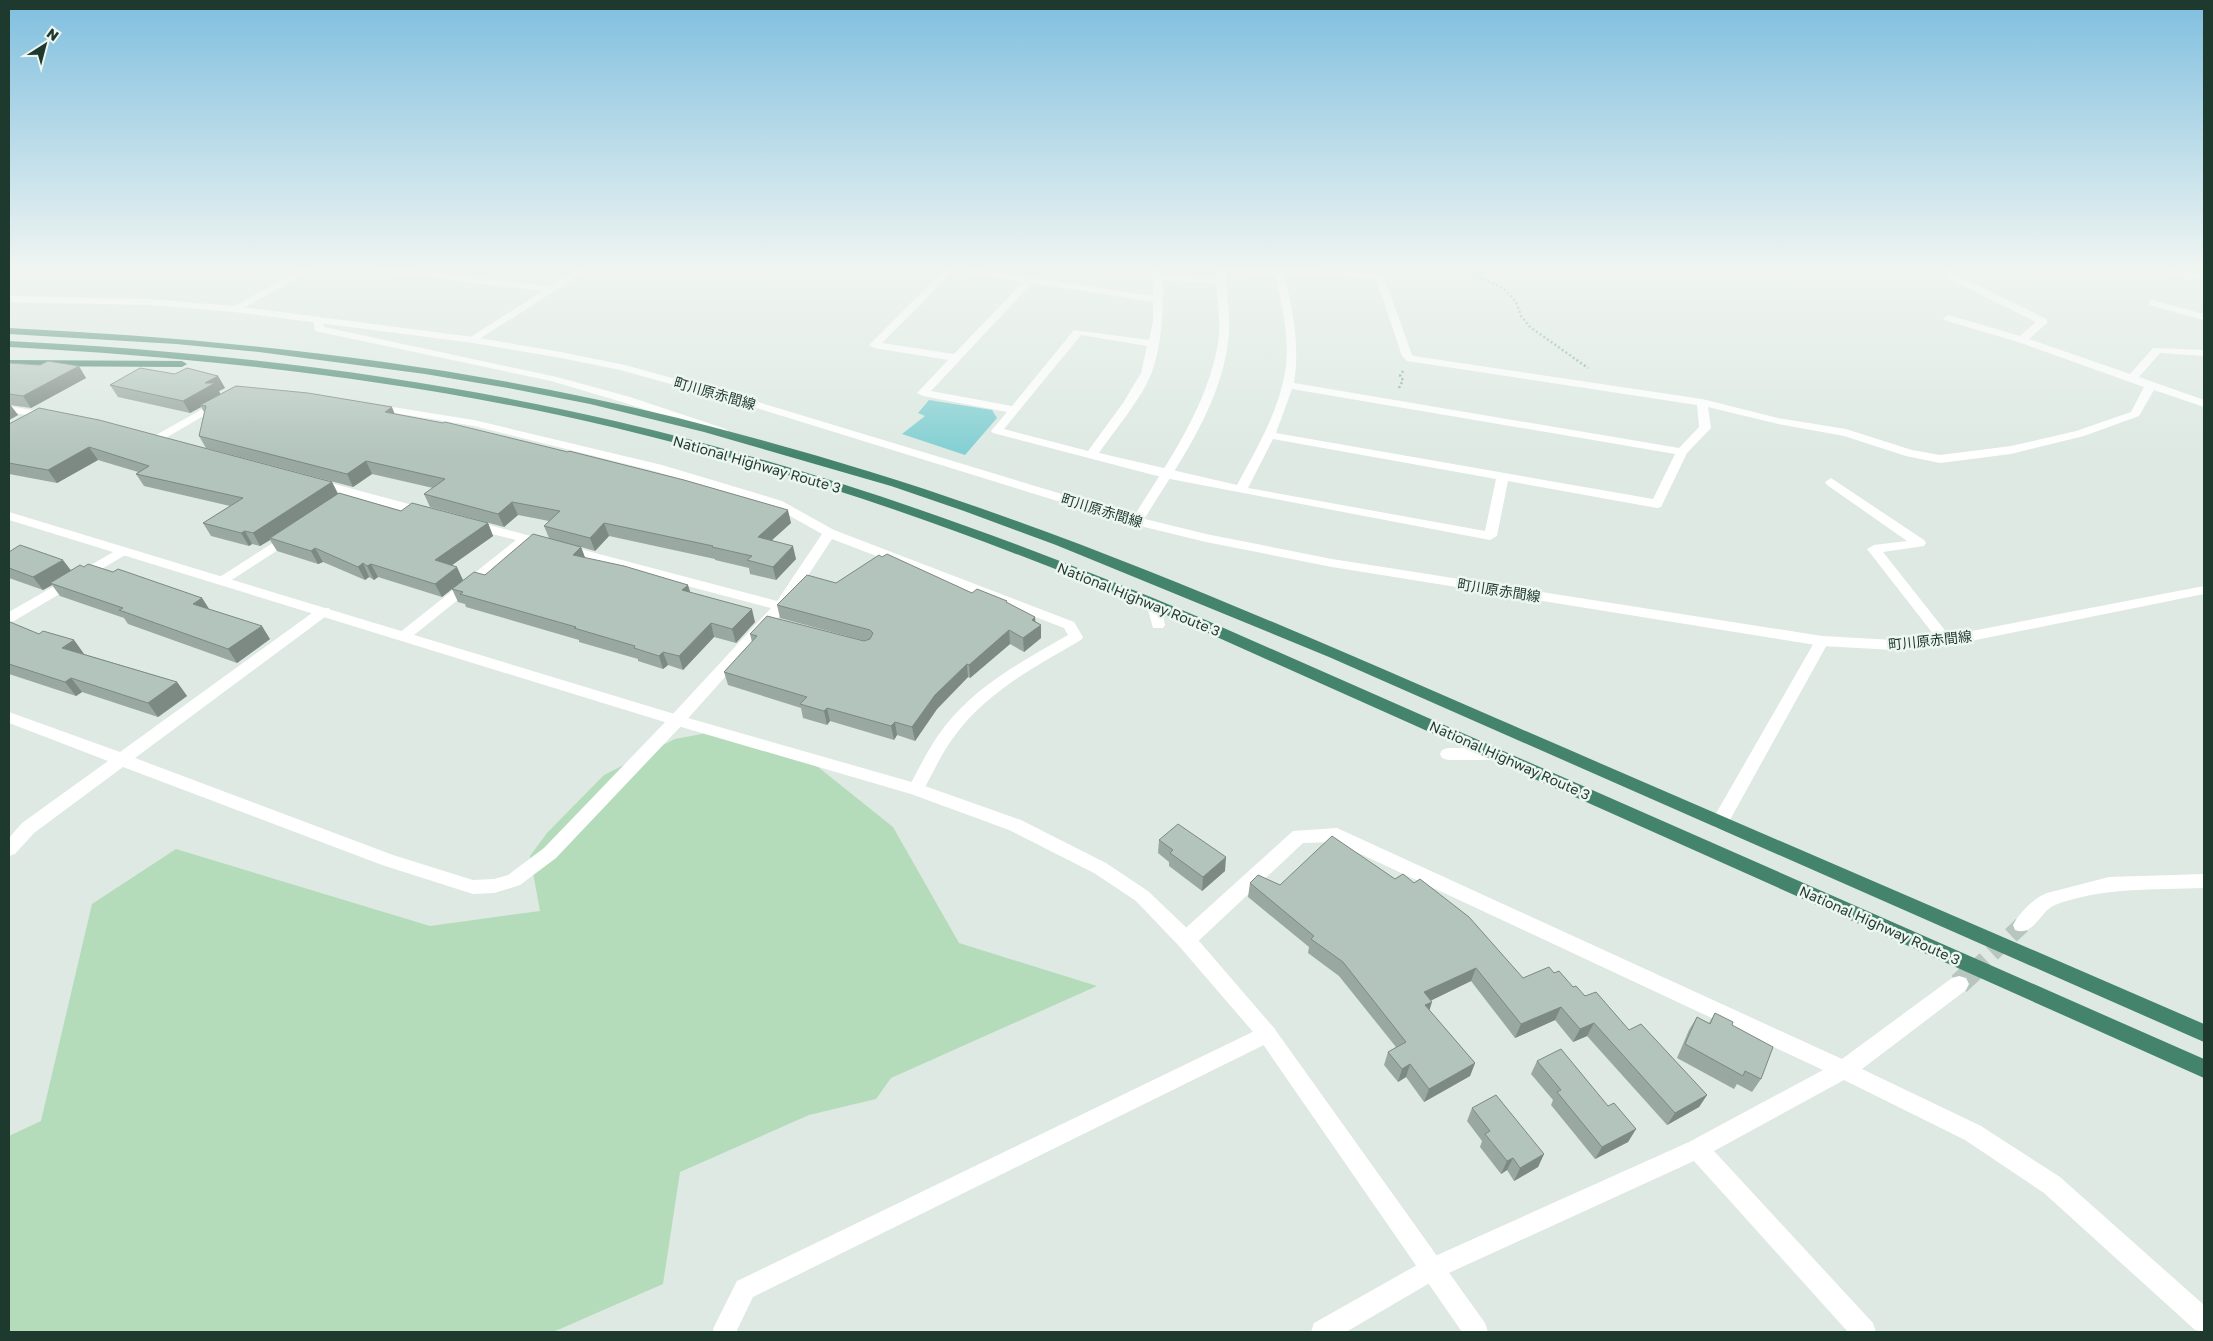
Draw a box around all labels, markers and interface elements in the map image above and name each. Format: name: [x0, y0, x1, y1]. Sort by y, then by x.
north arrow: [20, 20, 70, 70]
text: N: [44, 24, 62, 44]
street label: 町川原赤間線: [672, 373, 758, 413]
street label: National Highway Route 3: [671, 432, 843, 496]
street label: 町川原赤間線: [1059, 490, 1145, 530]
street label: National Highway Route 3: [1055, 559, 1223, 639]
street label: 町川原赤間線: [1456, 575, 1542, 605]
street label: 町川原赤間線: [1887, 627, 1973, 653]
street label: National Highway Route 3: [1427, 717, 1593, 803]
street label: National Highway Route 3: [1797, 882, 1963, 968]

